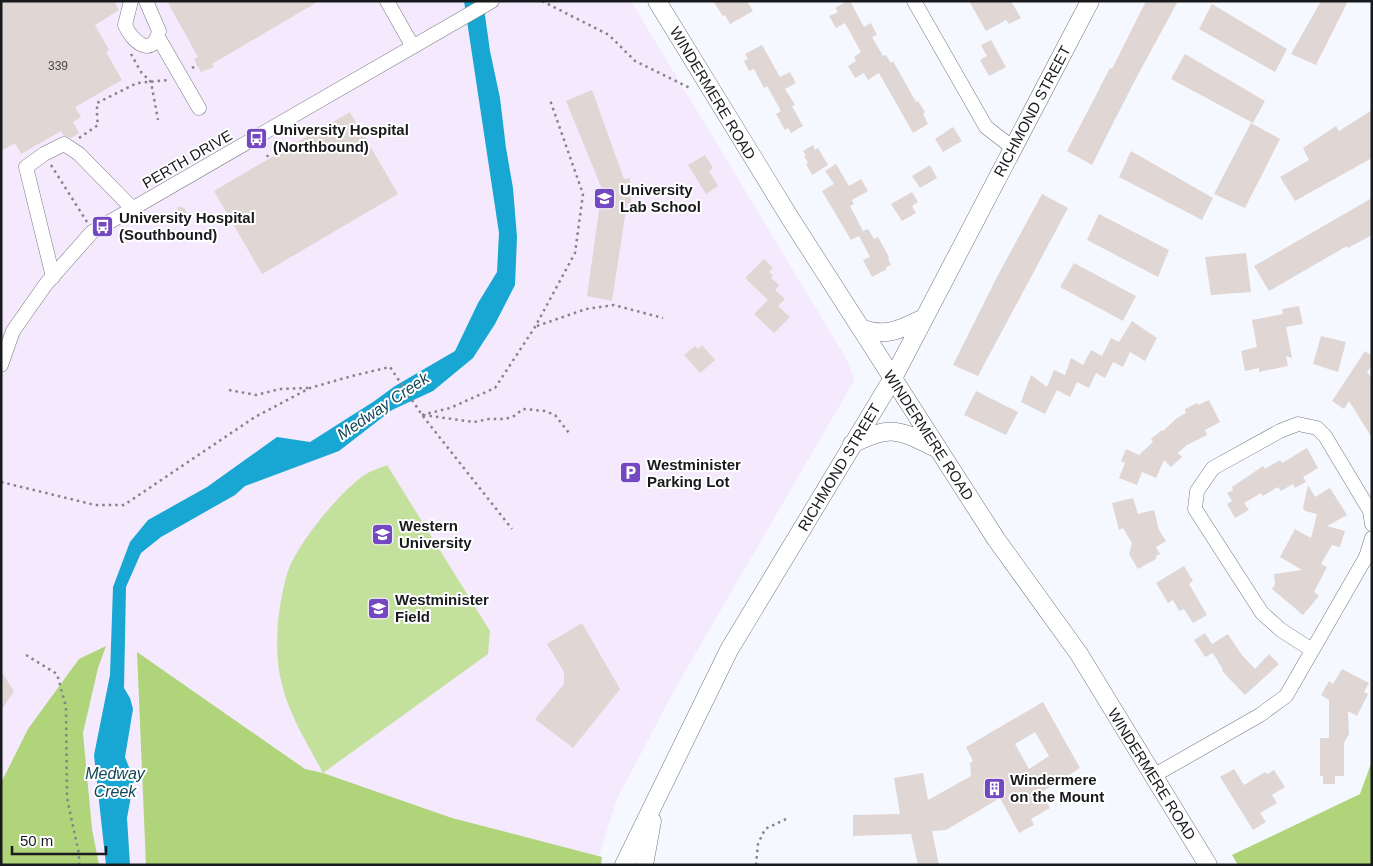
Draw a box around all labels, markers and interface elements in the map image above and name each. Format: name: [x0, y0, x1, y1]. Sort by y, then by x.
street label: WINDERMERE ROAD: [667, 24, 759, 163]
street label: RICHMOND STREET: [990, 43, 1074, 179]
house number: 339: [48, 59, 68, 73]
place label: University Hospital (Northbound): [273, 121, 409, 155]
street label: PERTH DRIVE: [139, 126, 235, 192]
bus stop icon: University Hospital (Northbound): [245, 126, 269, 150]
place label: University Lab School: [620, 181, 701, 215]
school or university icon: University Lab School: [592, 186, 616, 210]
place label: University Hospital (Southbound): [119, 209, 255, 243]
bus stop icon: University Hospital (Southbound): [91, 214, 115, 238]
street label: WINDERMERE ROAD: [881, 367, 978, 503]
water label: Medway Creek: [334, 369, 433, 443]
street label: RICHMOND STREET: [794, 400, 884, 534]
place label: Westminister Parking Lot: [647, 456, 741, 490]
parking icon: Westminister Parking Lot: [619, 461, 643, 485]
place label: Western University: [399, 517, 472, 551]
school or university icon: Western University: [371, 522, 395, 546]
place label: Westminister Field: [395, 591, 489, 625]
school or university icon: Westminister Field: [367, 596, 391, 620]
street label: WINDERMERE ROAD: [1105, 705, 1199, 843]
water label: Medway Creek: [85, 765, 146, 800]
place label: Windermere on the Mount: [1010, 771, 1104, 805]
building icon: Windermere on the Mount: [982, 776, 1006, 800]
scale bar: [12, 824, 106, 856]
text: 50 m: [20, 832, 53, 849]

